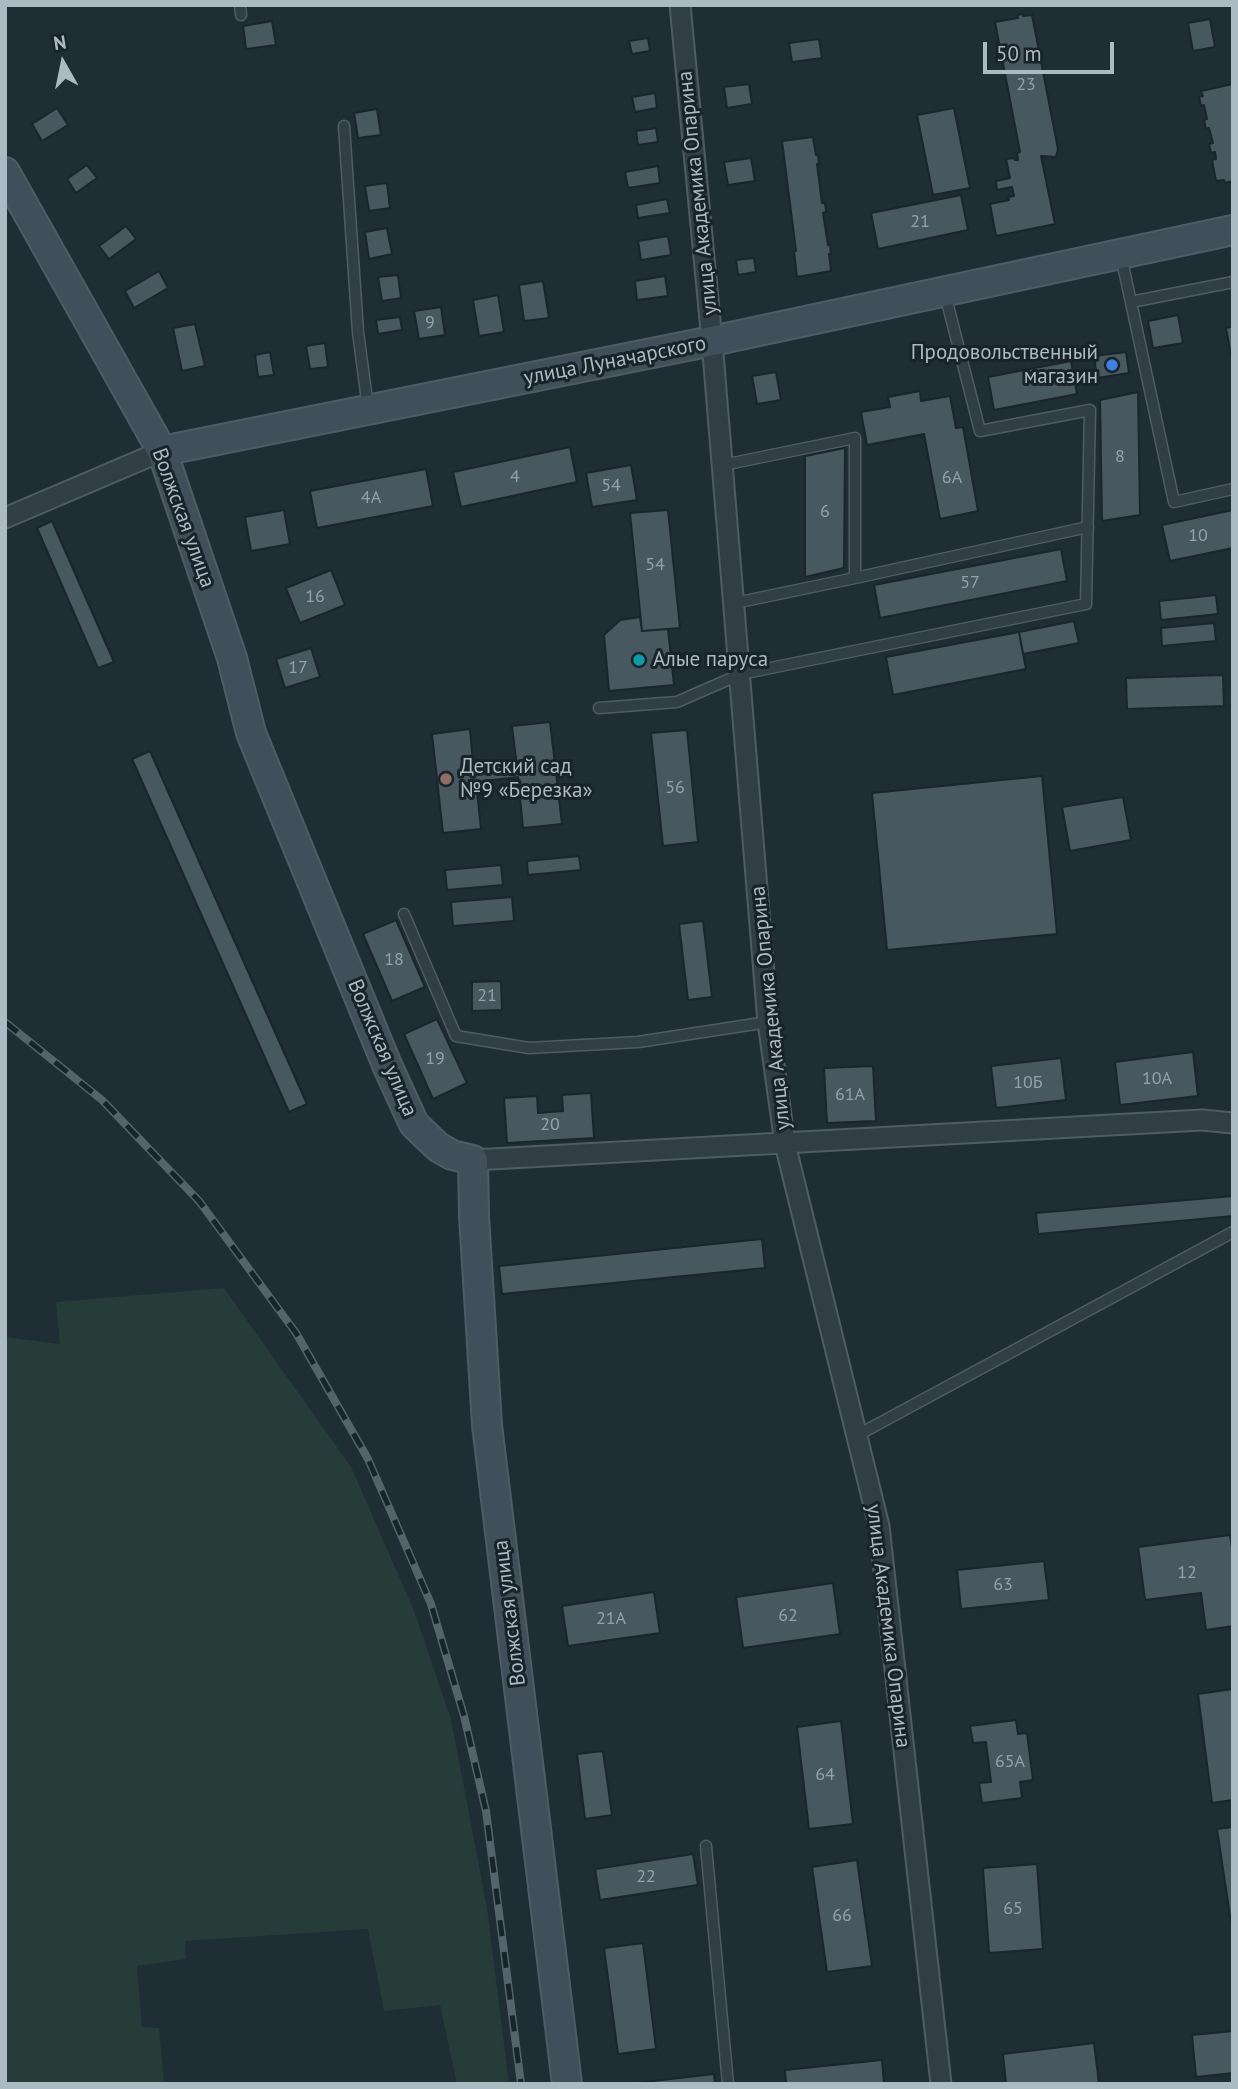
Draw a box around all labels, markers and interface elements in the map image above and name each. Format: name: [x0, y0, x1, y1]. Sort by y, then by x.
north arrow: [28, 28, 98, 98]
scale bar: [986, 28, 1117, 72]
text: N: [52, 29, 68, 55]
text: 50 m: [996, 40, 1042, 67]
street label: улица Академика Опарина: [673, 70, 723, 316]
house number: 23: [1016, 74, 1036, 96]
house number: 21: [910, 211, 930, 233]
house number: 9: [425, 312, 435, 334]
street label: улица Луначарского: [522, 331, 708, 391]
place label: Продовольственный магазин: [911, 340, 1098, 390]
marker: Продовольственный магазин: [1104, 357, 1120, 373]
street label: Волжская улица: [146, 445, 220, 591]
house number: 8: [1115, 446, 1125, 468]
house number: 4: [510, 466, 520, 488]
house number: 6А: [942, 467, 962, 489]
house number: 54: [601, 475, 621, 497]
house number: 4А: [361, 487, 381, 509]
house number: 6: [820, 501, 830, 523]
house number: 10: [1188, 525, 1208, 547]
house number: 54: [645, 554, 665, 576]
house number: 57: [960, 572, 980, 594]
house number: 16: [305, 586, 325, 608]
place label: Алые паруса: [653, 647, 768, 673]
marker: Алые паруса: [631, 652, 647, 668]
house number: 17: [288, 657, 308, 679]
place label: Детский сад №9 «Березка»: [460, 754, 593, 804]
marker: Детский сад №9 «Березка»: [438, 771, 454, 787]
house number: 56: [665, 777, 685, 799]
street label: улица Академика Опарина: [746, 885, 796, 1131]
house number: 18: [384, 949, 404, 971]
street label: Волжская улица: [342, 976, 422, 1120]
house number: 21: [477, 985, 497, 1007]
house number: 19: [425, 1048, 445, 1070]
house number: 10А: [1142, 1068, 1172, 1090]
house number: 10Б: [1013, 1072, 1043, 1094]
house number: 61А: [835, 1084, 865, 1106]
house number: 20: [540, 1114, 560, 1136]
street label: улица Академика Опарина: [861, 1503, 915, 1749]
street label: Волжская улица: [489, 1539, 531, 1687]
house number: 12: [1177, 1562, 1197, 1584]
house number: 63: [993, 1574, 1013, 1596]
house number: 62: [778, 1605, 798, 1627]
house number: 21А: [596, 1608, 626, 1630]
house number: 65А: [995, 1751, 1025, 1773]
house number: 64: [815, 1764, 835, 1786]
house number: 22: [636, 1866, 656, 1888]
house number: 65: [1003, 1898, 1023, 1920]
house number: 66: [832, 1905, 852, 1927]

